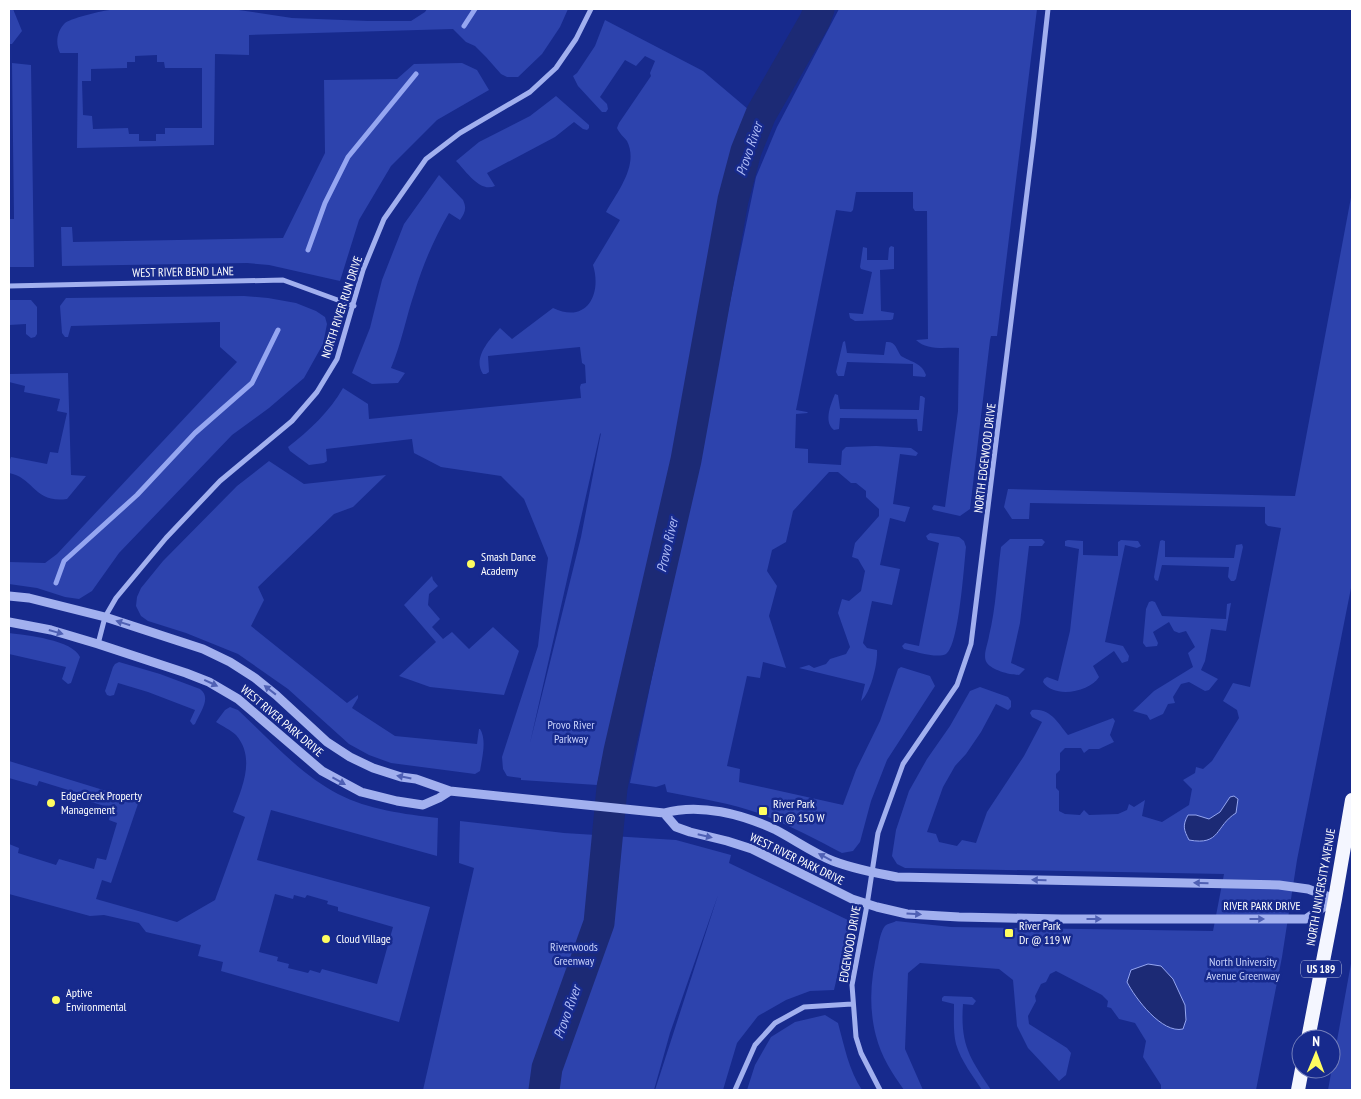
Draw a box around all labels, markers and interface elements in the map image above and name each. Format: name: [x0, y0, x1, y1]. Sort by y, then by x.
water label: Provo River: [732, 118, 767, 178]
street label: NORTH RIVER RUN DRIVE: [318, 254, 365, 360]
street label: WEST RIVER BEND LANE: [132, 263, 234, 280]
street label: NORTH EDGEWOOD DRIVE: [970, 402, 999, 514]
water label: Provo River: [652, 514, 682, 574]
place label: Smash Dance Academy: [481, 549, 536, 578]
marker: Smash Dance Academy: [465, 558, 477, 570]
one-way arrow: [116, 618, 131, 626]
one-way arrow: [49, 629, 64, 637]
one-way arrow: [204, 679, 218, 687]
street label: WEST RIVER PARK DRIVE: [238, 682, 327, 760]
one-way arrow: [264, 684, 277, 695]
park label: Provo River Parkway: [547, 717, 595, 746]
one-way arrow: [396, 773, 412, 781]
one-way arrow: [332, 777, 346, 785]
place label: EdgeCreek Property Management: [61, 788, 142, 817]
place label: River Park Dr @ 150 W: [773, 796, 825, 825]
marker: EdgeCreek Property Management: [45, 797, 57, 809]
marker: River Park Dr @ 150 W: [757, 805, 769, 817]
street label: NORTH UNIVERSITY AVENUE: [1303, 827, 1338, 947]
street label: WEST RIVER PARK DRIVE: [747, 829, 847, 888]
one-way arrow: [698, 832, 713, 840]
one-way arrow: [818, 853, 832, 861]
one-way arrow: [1030, 876, 1046, 884]
one-way arrow: [1193, 879, 1209, 887]
street label: RIVER PARK DRIVE: [1223, 898, 1301, 913]
street label: EDGEWOOD DRIVE: [835, 904, 864, 984]
one-way arrow: [907, 911, 923, 919]
one-way arrow: [1087, 915, 1103, 923]
one-way arrow: [1249, 915, 1265, 923]
place label: River Park Dr @ 119 W: [1019, 918, 1071, 947]
marker: River Park Dr @ 119 W: [1003, 927, 1015, 939]
place label: Cloud Village: [336, 931, 391, 946]
marker: Cloud Village: [320, 933, 332, 945]
park label: Riverwoods Greenway: [550, 939, 598, 968]
park label: North University Avenue Greenway: [1206, 954, 1280, 983]
road number: US 189: [1301, 961, 1341, 978]
water label: Provo River: [549, 981, 586, 1041]
place label: Aptive Environmental: [66, 985, 127, 1014]
marker: Aptive Environmental: [50, 994, 62, 1006]
north arrow: [1291, 1029, 1341, 1079]
text: N: [1312, 1032, 1320, 1050]

